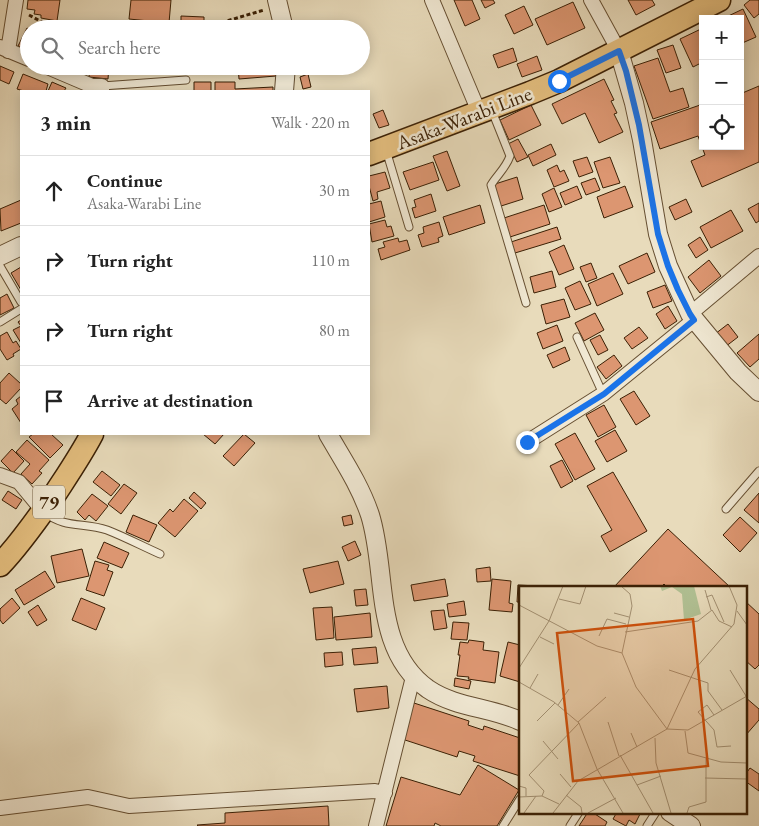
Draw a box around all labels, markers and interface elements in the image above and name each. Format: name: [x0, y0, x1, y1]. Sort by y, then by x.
map controls: [699, 15, 744, 150]
button: +: [699, 15, 744, 60]
search box: [20, 20, 370, 75]
icon: search: [38, 34, 66, 62]
text: Search here: [78, 35, 160, 60]
button: −: [699, 60, 744, 105]
route start: [548, 70, 571, 93]
street label: Asaka-Warabi Line: [392, 80, 536, 156]
button: locate: [699, 105, 744, 150]
text: 3 min: [40, 109, 91, 136]
text: Walk · 220 m: [271, 112, 350, 133]
text: Continue: [87, 168, 162, 193]
icon: ahead: [40, 177, 68, 205]
text: 30 m: [319, 180, 350, 201]
text: Asaka-Warabi Line: [87, 193, 201, 214]
icon: right: [40, 247, 68, 275]
text: Turn right: [87, 248, 173, 273]
text: 110 m: [311, 250, 350, 271]
icon: right: [40, 317, 68, 345]
text: Turn right: [87, 318, 173, 343]
text: 80 m: [319, 320, 350, 341]
icon: arrive: [40, 387, 68, 415]
text: Arrive at destination: [87, 388, 253, 413]
route end: [516, 431, 539, 454]
road number: 79: [33, 486, 65, 518]
inset map: [519, 586, 746, 814]

